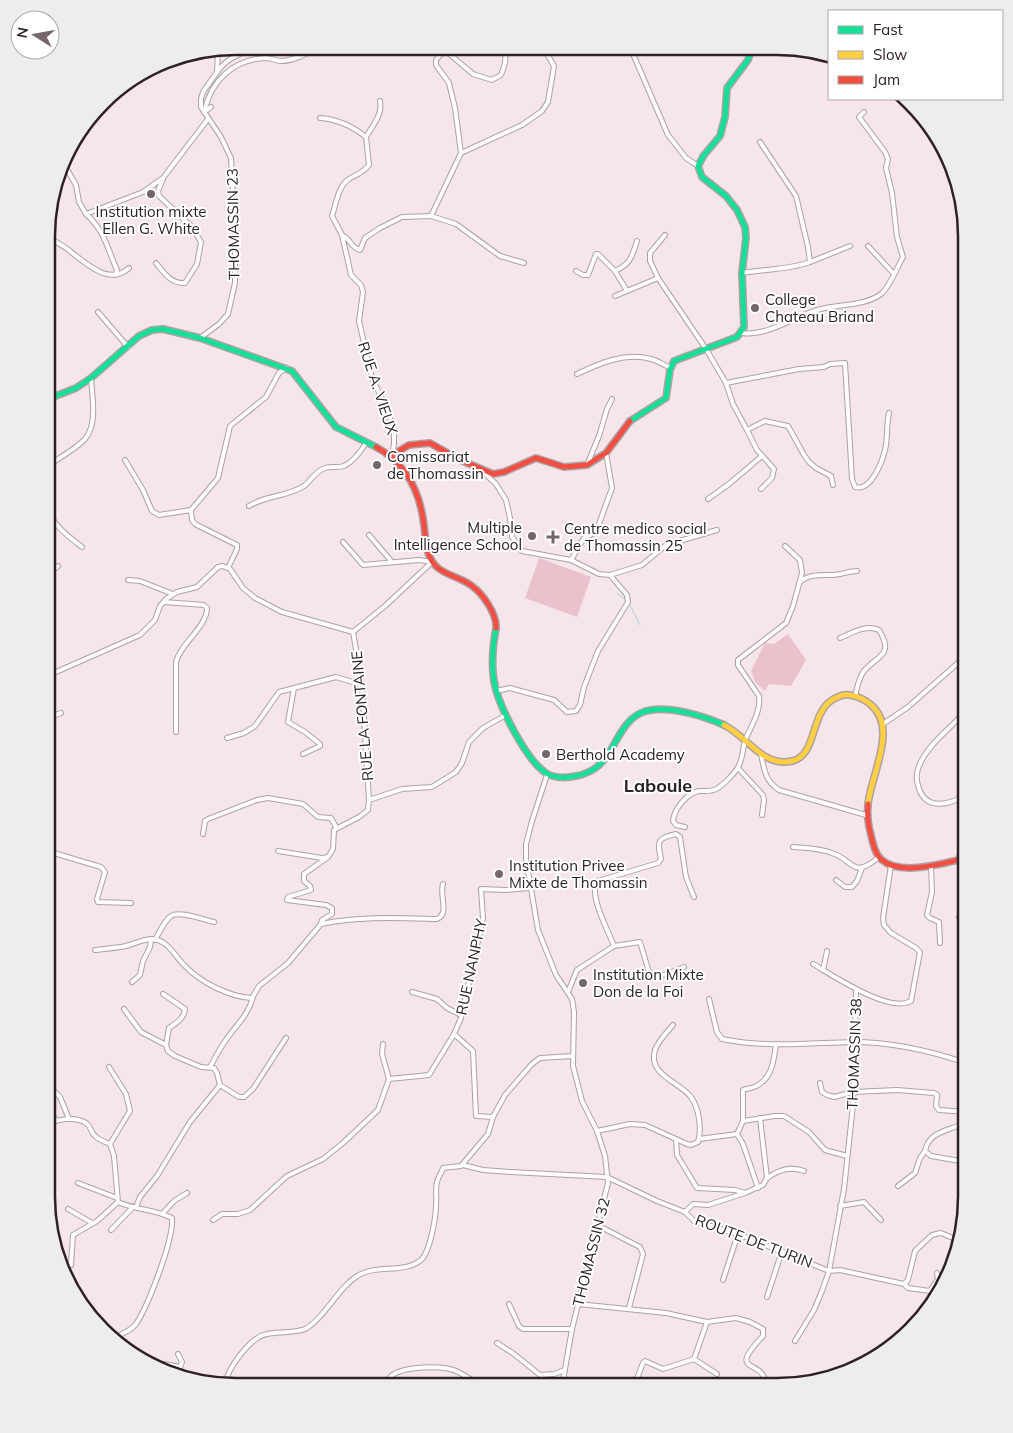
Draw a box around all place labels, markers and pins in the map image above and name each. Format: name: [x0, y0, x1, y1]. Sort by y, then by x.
marker: Institution mixte Ellen G. White: [145, 188, 157, 200]
place label: Institution mixte Ellen G. White: [96, 202, 206, 238]
place label: College Chateau Briand: [765, 290, 874, 326]
marker: College Chateau Briand: [749, 302, 761, 314]
place label: Comissariat de Thomassin: [387, 447, 484, 483]
marker: Comissariat de Thomassin: [371, 459, 383, 471]
place label: Multiple Intelligence School: [394, 518, 522, 554]
place label: Centre medico social de Thomassin 25: [564, 519, 707, 555]
marker: Multiple Intelligence School: [526, 530, 538, 542]
marker: Centre medico social de Thomassin 25: [546, 530, 560, 544]
place label: Berthold Academy: [556, 745, 685, 764]
marker: Berthold Academy: [540, 748, 552, 760]
place label: Institution Privee Mixte de Thomassin: [509, 856, 648, 892]
marker: Institution Privee Mixte de Thomassin: [493, 868, 505, 880]
place label: Institution Mixte Don de la Foi: [593, 965, 704, 1001]
marker: Institution Mixte Don de la Foi: [577, 977, 589, 989]

